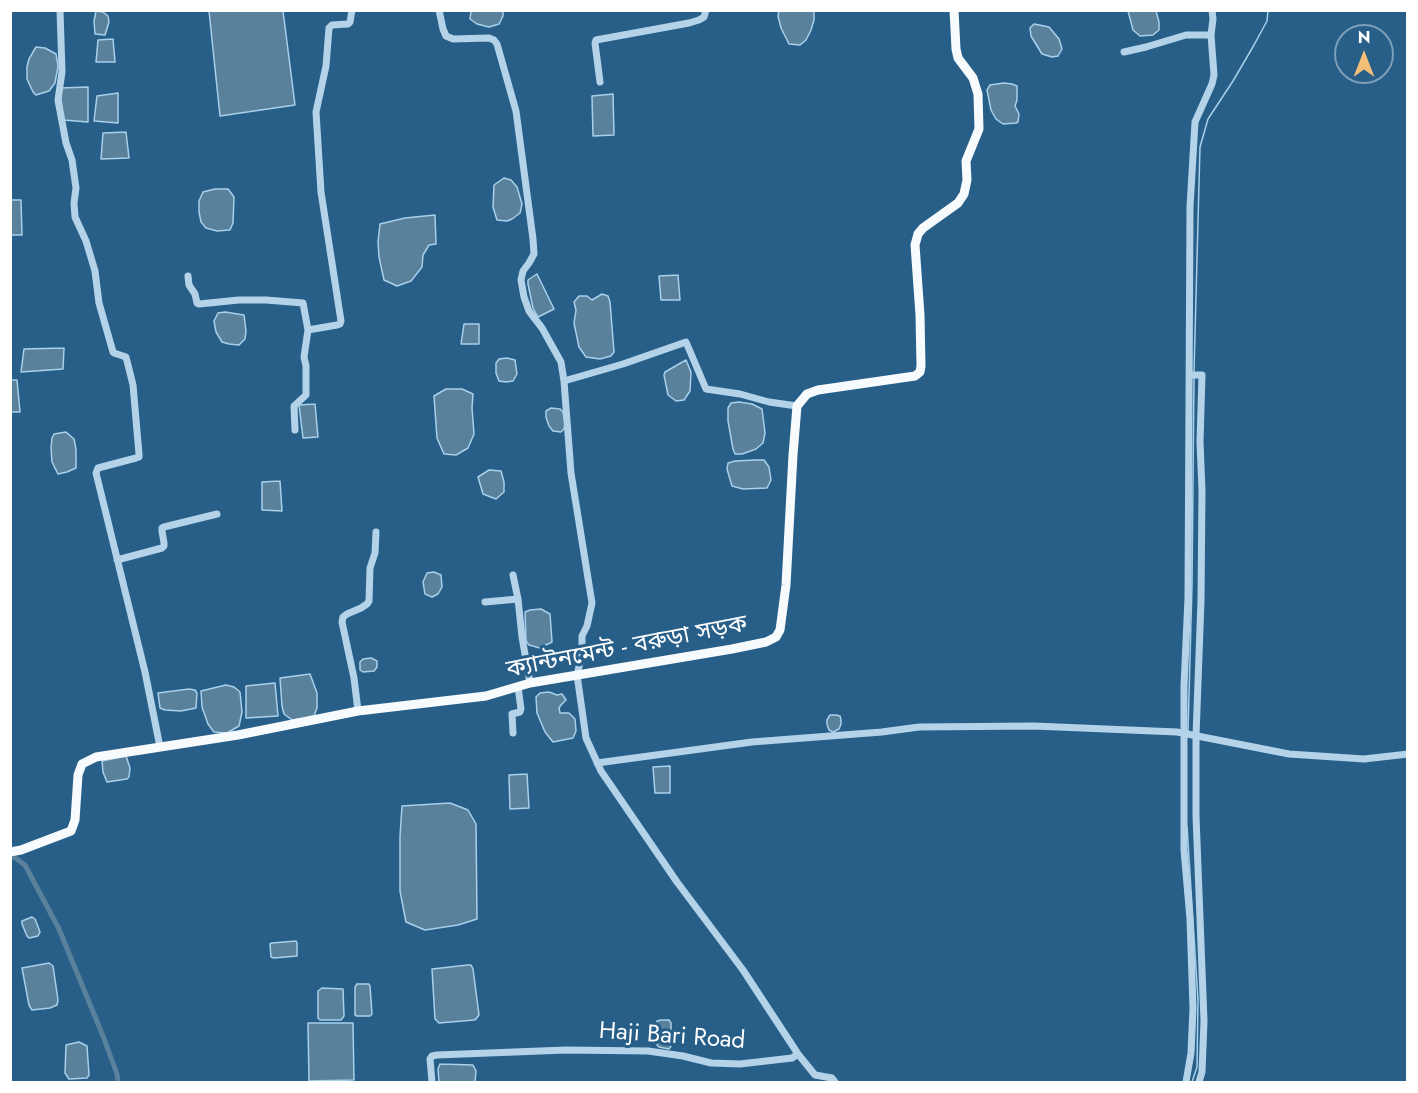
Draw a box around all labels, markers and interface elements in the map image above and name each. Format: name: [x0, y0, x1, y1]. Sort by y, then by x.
north arrow: [1334, 24, 1394, 84]
text: N: [1358, 26, 1370, 49]
street label: ক্যান্টনমেন্ট - বরুড়া সড়ক: [504, 611, 750, 685]
street label: Haji Bari Road: [598, 1018, 746, 1056]

